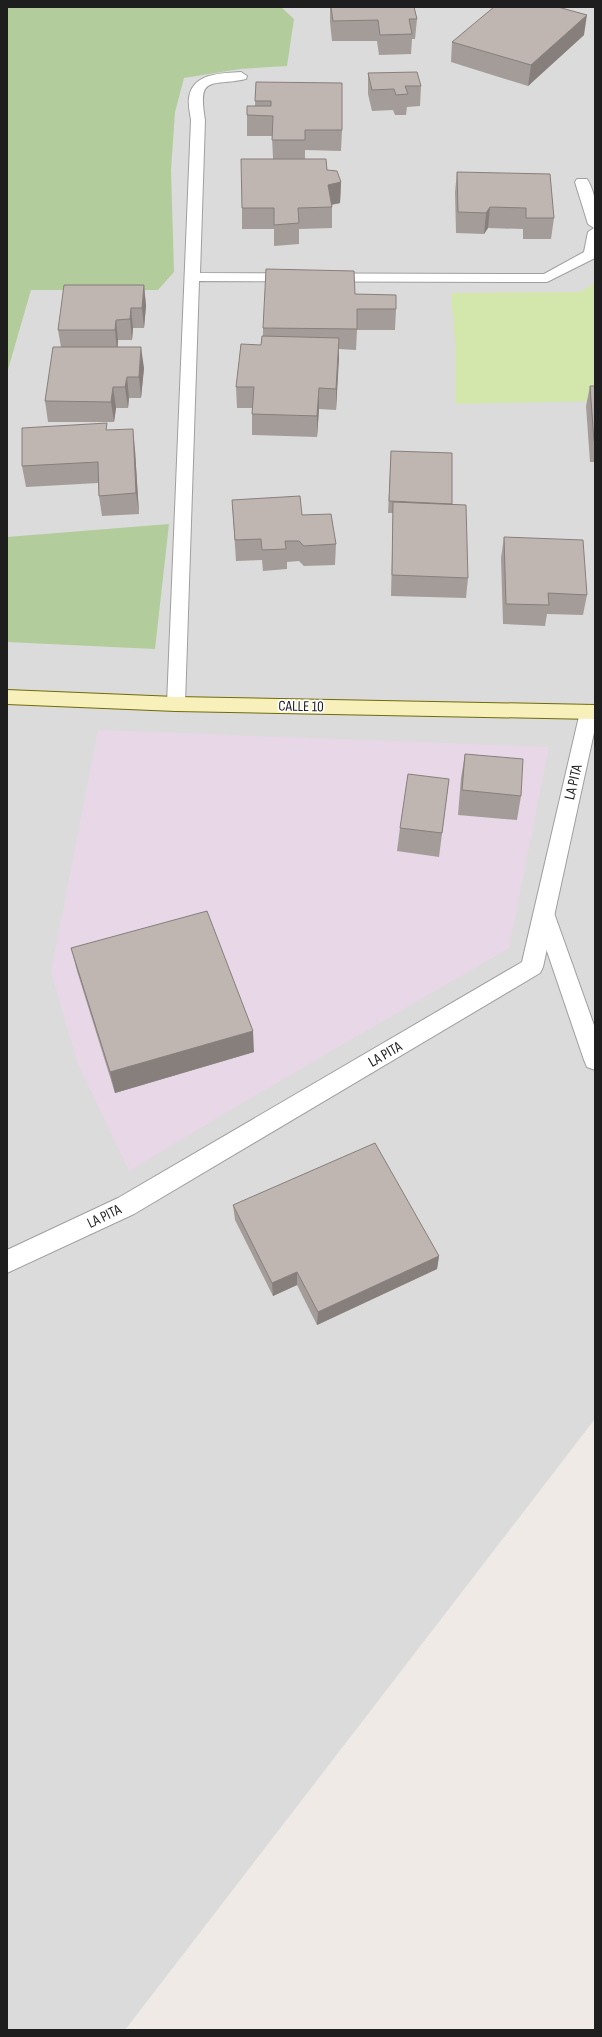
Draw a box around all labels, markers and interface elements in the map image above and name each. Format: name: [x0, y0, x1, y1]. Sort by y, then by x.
street label: CALLE 10: [278, 697, 324, 716]
street label: LA PITA: [560, 762, 587, 802]
street label: LA PITA: [365, 1037, 406, 1072]
street label: LA PITA: [84, 1200, 125, 1233]

